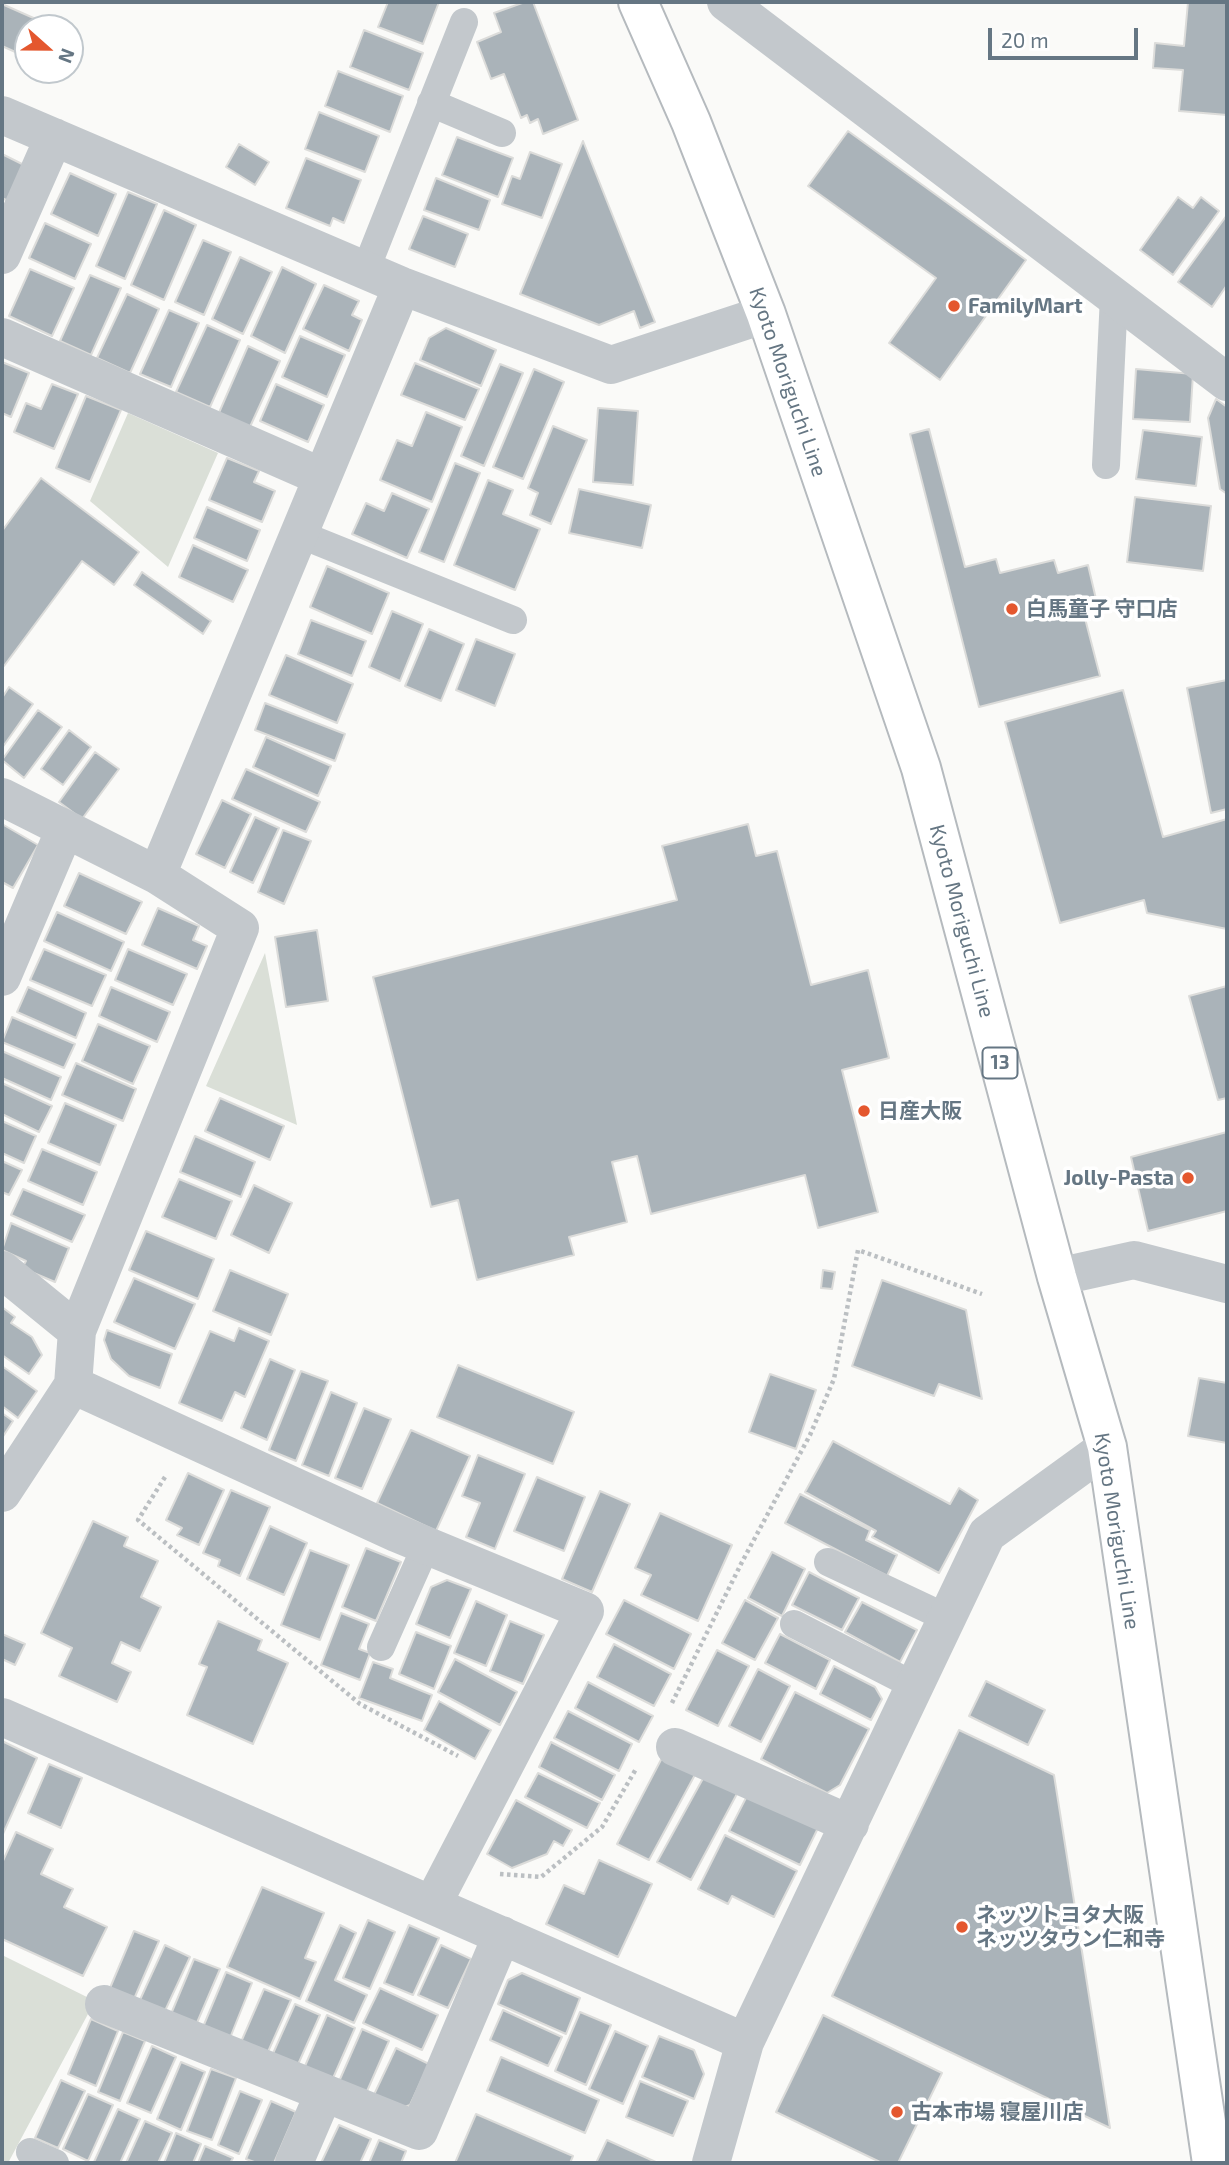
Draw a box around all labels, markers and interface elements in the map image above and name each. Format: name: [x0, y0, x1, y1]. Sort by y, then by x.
north arrow: [14, 14, 84, 84]
scale bar: [991, 14, 1142, 58]
text: 20 m: [1001, 27, 1049, 52]
text: N: [54, 45, 80, 67]
street label: Kyoto Moriguchi Line: [744, 284, 832, 480]
place label: FamilyMart: [968, 293, 1083, 319]
marker: FamilyMart: [946, 298, 962, 314]
place label: 白馬童子 守口店: [1026, 596, 1178, 622]
marker: 白馬童子 守口店: [1004, 601, 1020, 617]
street label: Kyoto Moriguchi Line: [924, 822, 1000, 1020]
road number: 13: [982, 1048, 1018, 1078]
place label: 日産大阪: [878, 1098, 962, 1124]
marker: 日産大阪: [856, 1103, 872, 1119]
place label: Jolly-Pasta: [1063, 1165, 1174, 1191]
marker: Jolly-Pasta: [1180, 1170, 1196, 1186]
street label: Kyoto Moriguchi Line: [1089, 1431, 1145, 1631]
place label: ネッツトヨタ大阪 ネッツタウン仁和寺: [976, 1902, 1165, 1952]
marker: ネッツトヨタ大阪 ネッツタウン仁和寺: [954, 1919, 970, 1935]
place label: 古本市場 寝屋川店: [911, 2099, 1084, 2125]
marker: 古本市場 寝屋川店: [889, 2104, 905, 2120]

